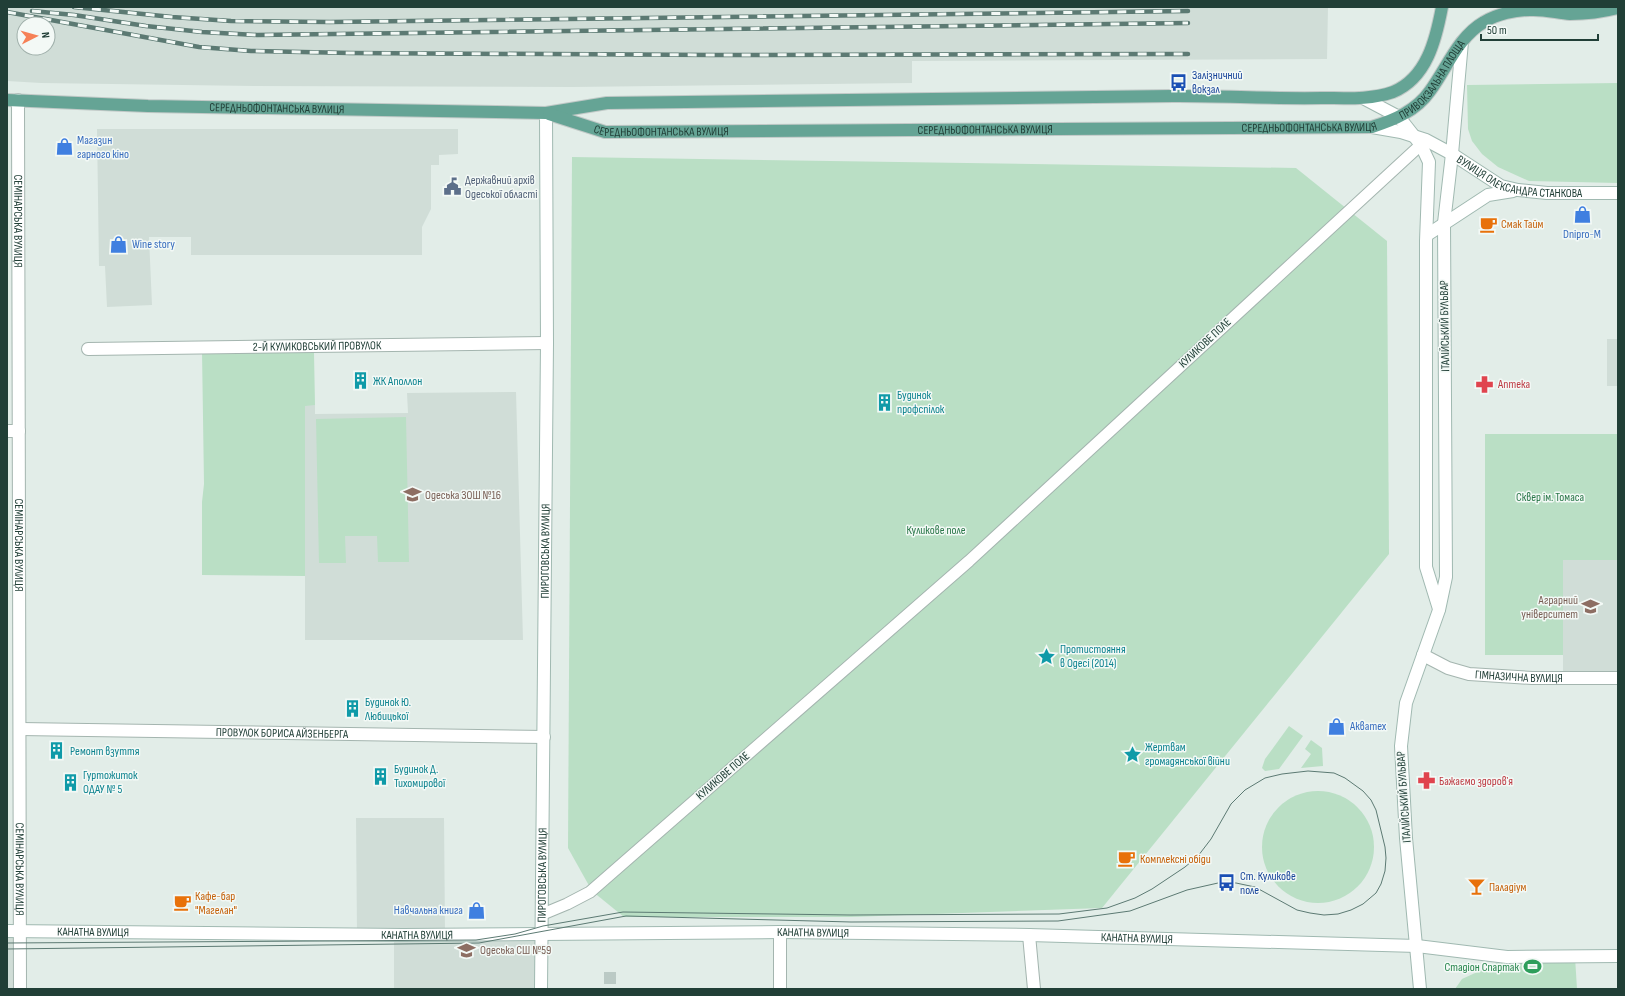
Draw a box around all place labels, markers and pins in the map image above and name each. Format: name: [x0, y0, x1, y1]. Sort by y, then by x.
place label: Залізничний вокзал: [1192, 68, 1243, 97]
bus stop icon: Залізничний вокзал: [1169, 72, 1189, 92]
place label: Магазин гарного кіно: [77, 133, 129, 162]
shop icon: Магазин гарного кіно: [54, 137, 74, 157]
place label: Державний архів Одеської області: [465, 173, 537, 202]
public building icon: Державний архів Одеської області: [442, 177, 462, 197]
shop icon: Dnipro-M: [1572, 205, 1592, 225]
cafe icon: Смак Тайм: [1478, 214, 1498, 234]
place label: Смак Тайм: [1501, 217, 1543, 232]
place label: Dnipro-M: [1563, 227, 1601, 242]
shop icon: Wine story: [109, 234, 129, 254]
place label: Wine story: [132, 237, 175, 252]
building icon: ЖК Аполлон: [350, 371, 370, 391]
place label: ЖК Аполлон: [373, 374, 422, 389]
pharmacy icon: Аптека: [1475, 374, 1495, 394]
place label: Аптека: [1497, 377, 1531, 392]
place label: Будинок профспілок: [897, 388, 945, 417]
building icon: Будинок профспілок: [874, 392, 894, 412]
school or university icon: Одеська ЗОШ №16: [402, 485, 422, 505]
place label: Одеська ЗОШ №16: [425, 488, 501, 503]
place label: Аграрний університет: [1521, 593, 1578, 622]
school or university icon: Аграрний університет: [1581, 597, 1601, 617]
place label: Протистояння в Одесі (2014): [1060, 642, 1126, 671]
place icon: Протистояння в Одесі (2014): [1037, 646, 1057, 666]
place label: Будинок Ю. Любицької: [364, 695, 411, 724]
building icon: Будинок Ю. Любицької: [342, 699, 362, 719]
shop icon: Акватех: [1327, 716, 1347, 736]
place label: Акватех: [1349, 719, 1387, 734]
place label: Жертвам громадянської війни: [1145, 740, 1230, 769]
building icon: Ремонт взуття: [47, 741, 67, 761]
place label: Ремонт взуття: [70, 744, 140, 759]
place icon: Жертвам громадянської війни: [1122, 744, 1142, 764]
place label: Будинок Д. Тихомирової: [394, 762, 446, 791]
building icon: Будинок Д. Тихомирової: [371, 766, 391, 786]
place label: Гуртожиток ОДАУ № 5: [83, 768, 138, 797]
pharmacy icon: Бажаємо здоровʼя: [1416, 771, 1436, 791]
building icon: Гуртожиток ОДАУ № 5: [60, 772, 80, 792]
place label: Бажаємо здоровʼя: [1439, 774, 1513, 789]
cafe icon: Комплексні обіди: [1117, 849, 1137, 869]
place label: Комплексні обіди: [1140, 852, 1211, 867]
place label: Ст. Куликове поле: [1240, 869, 1296, 898]
bus stop icon: Ст. Куликове поле: [1217, 873, 1237, 893]
bar icon: Паладіум: [1466, 877, 1486, 897]
place label: Паладіум: [1489, 880, 1527, 895]
place label: Кафе-бар "Магелан": [195, 889, 237, 918]
cafe icon: Кафе-бар "Магелан": [172, 893, 192, 913]
shop icon: Навчальна книга: [466, 900, 486, 920]
place label: Навчальна книга: [394, 903, 463, 918]
school or university icon: Одеська CШ №59: [457, 940, 477, 960]
place label: Одеська CШ №59: [480, 943, 551, 958]
sports icon: Стадіон Спартак: [1522, 957, 1542, 977]
place label: Стадіон Спартак: [1444, 960, 1519, 975]

